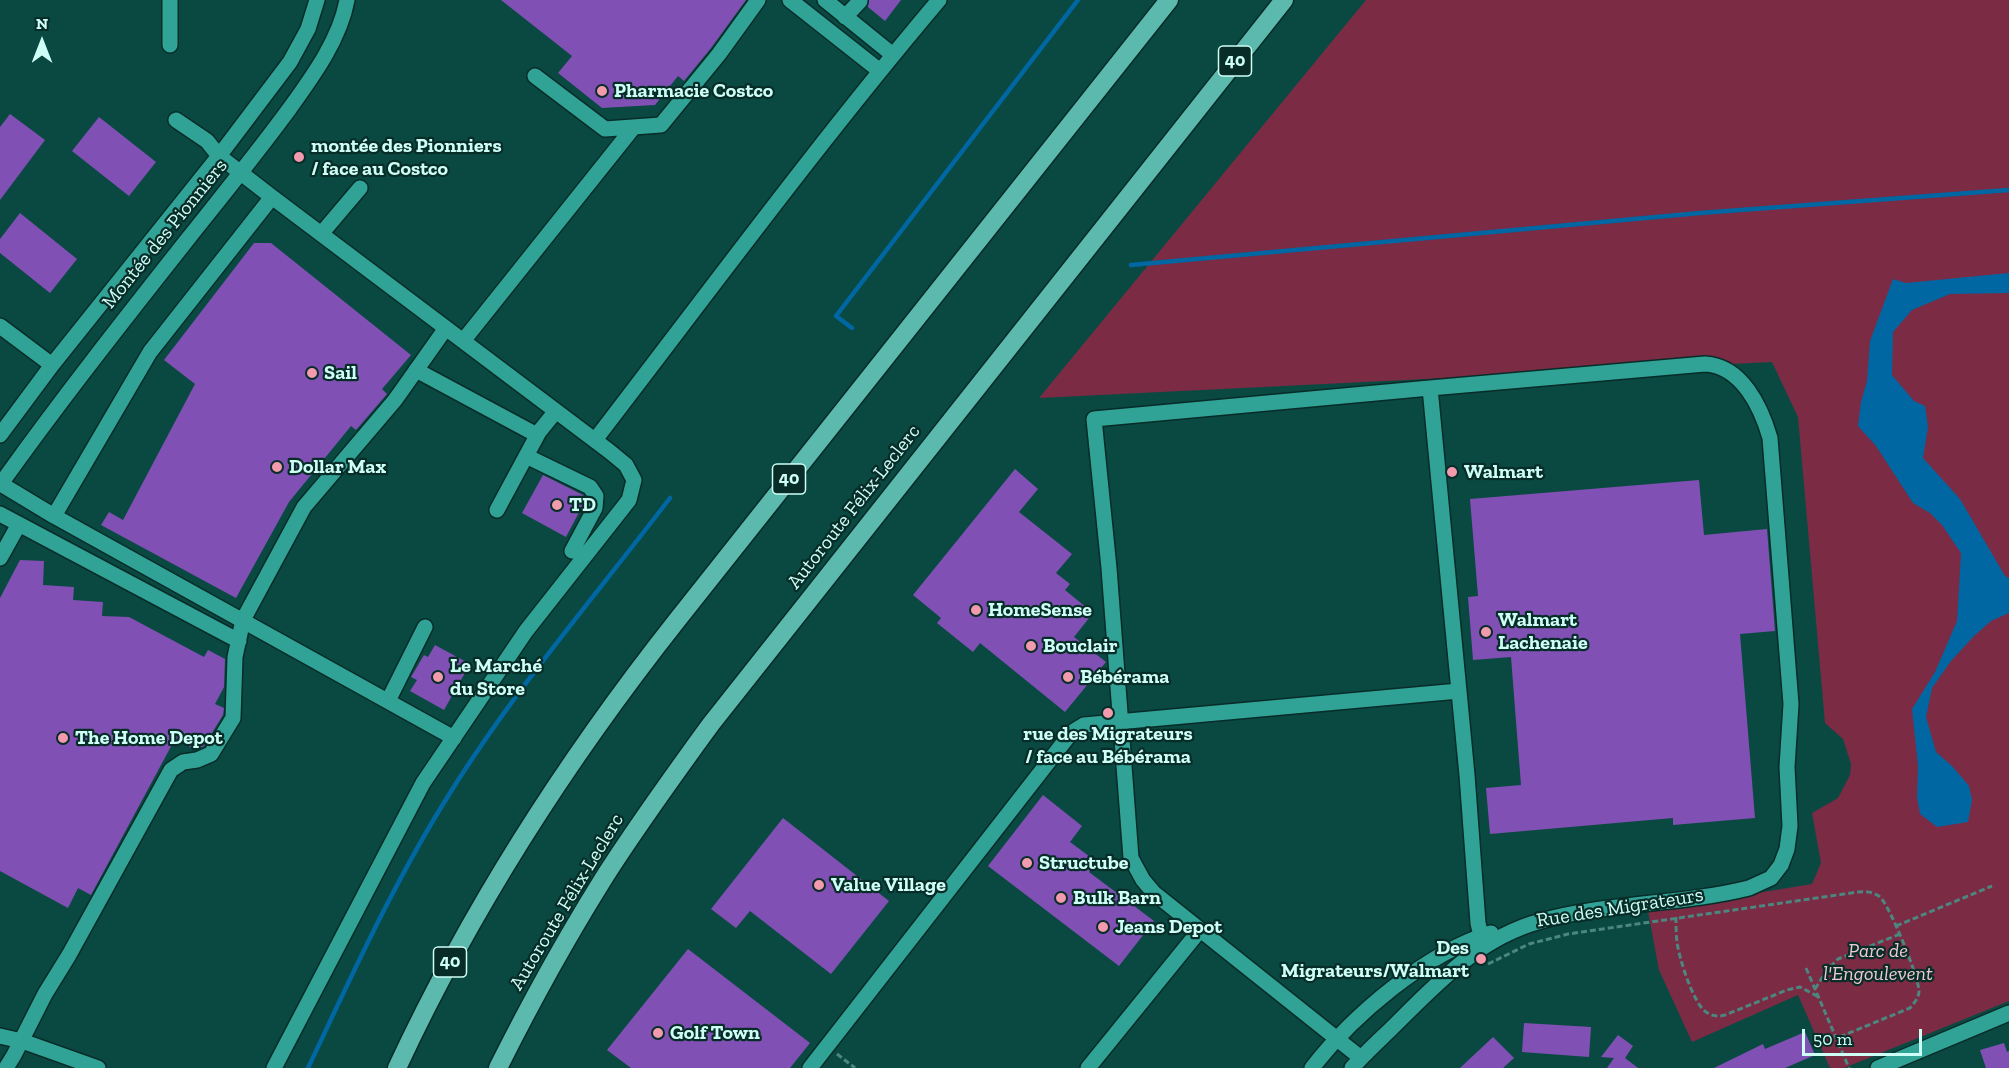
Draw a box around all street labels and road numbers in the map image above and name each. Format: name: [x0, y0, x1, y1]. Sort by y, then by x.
road number: 40: [1218, 46, 1252, 76]
street label: Montée des Pionniers: [97, 154, 233, 314]
street label: Autoroute Félix-Leclerc: [782, 420, 926, 594]
road number: 40: [772, 464, 806, 494]
street label: Autoroute Félix-Leclerc: [505, 809, 629, 995]
street label: Rue des Migrateurs: [1535, 883, 1705, 933]
road number: 40: [434, 947, 466, 977]

